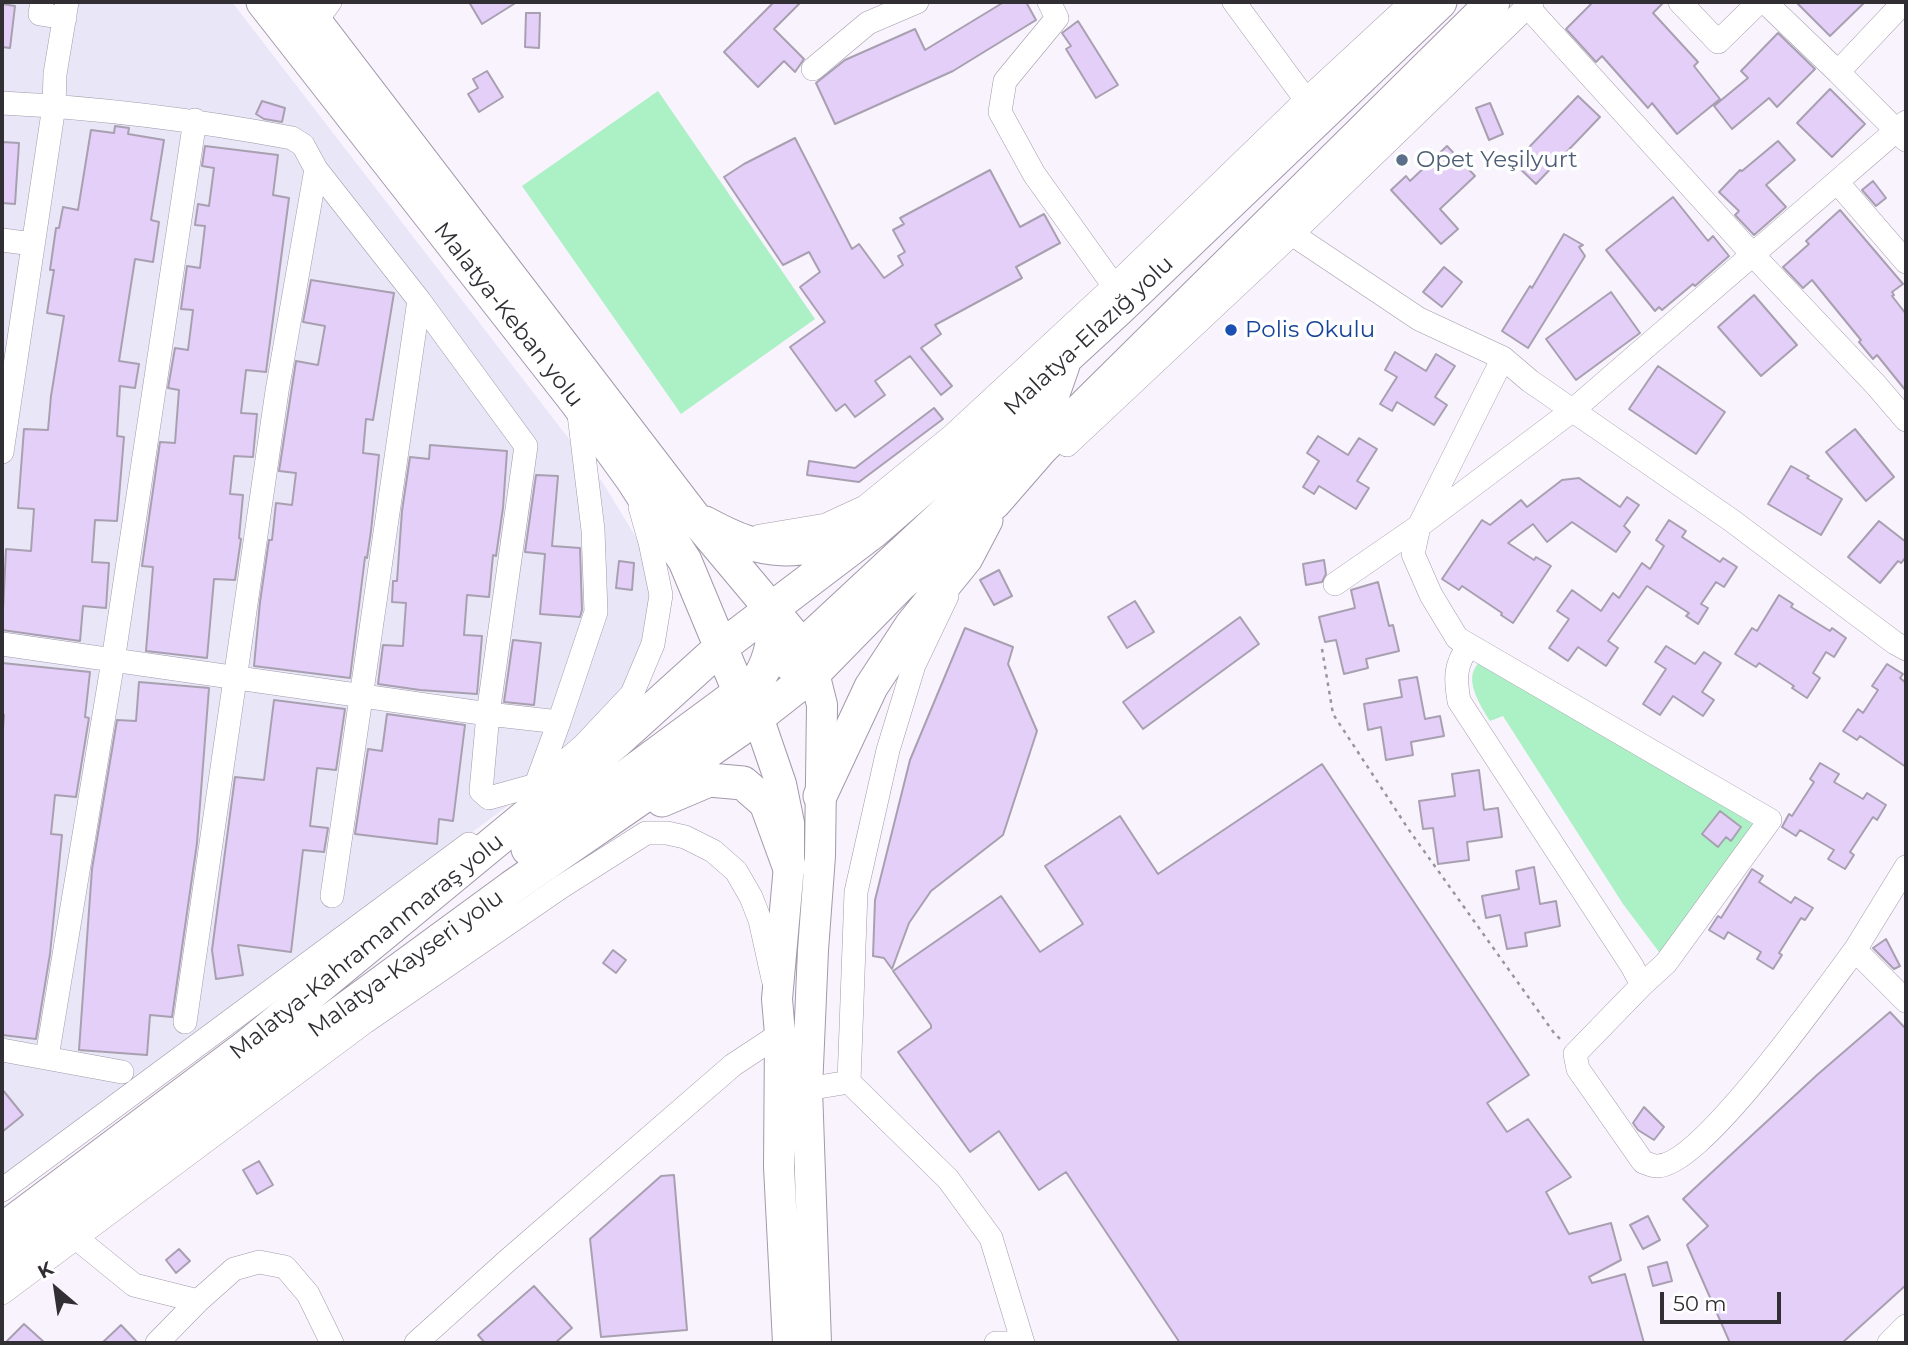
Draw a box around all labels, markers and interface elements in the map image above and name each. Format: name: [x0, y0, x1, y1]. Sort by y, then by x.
place label: Opet Yeşilyurt: [1416, 146, 1578, 174]
marker: Opet Yeşilyurt: [1394, 152, 1410, 168]
street label: Malatya-Keban yolu: [427, 217, 589, 413]
street label: Malatya-Elazığ yolu: [999, 250, 1179, 422]
place label: Polis Okulu: [1245, 316, 1375, 344]
marker: Polis Okulu: [1223, 322, 1239, 338]
street label: Malatya-Kahramanmaraş yolu: [225, 828, 509, 1066]
street label: Malatya-Kayseri yolu: [303, 884, 509, 1044]
north arrow: [21, 1254, 91, 1324]
text: K: [34, 1257, 57, 1284]
scale bar: [1663, 1278, 1784, 1322]
text: 50 m: [1673, 1291, 1727, 1316]

